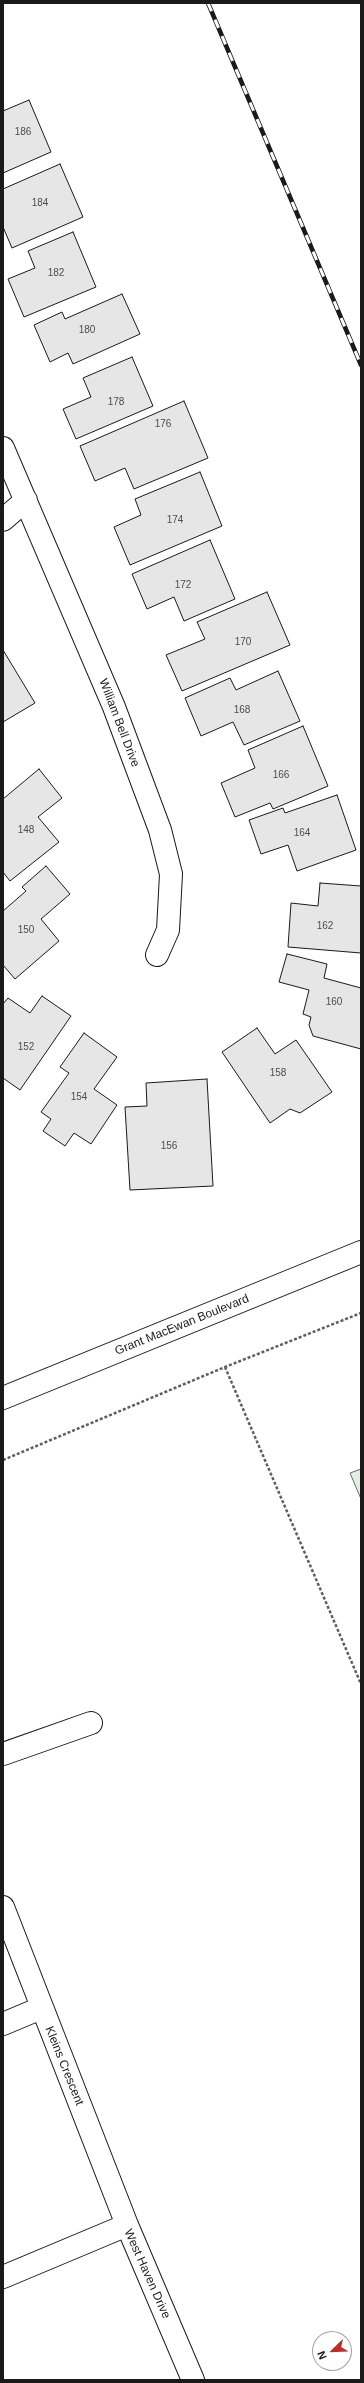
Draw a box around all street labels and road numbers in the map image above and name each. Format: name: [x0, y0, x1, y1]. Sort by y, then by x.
street label: William Bell Drive: [96, 677, 142, 769]
street label: Grant MacEwan Boulevard: [113, 1291, 251, 1359]
street label: Kleins Crescent: [42, 2024, 86, 2108]
street label: West Haven Drive: [121, 2227, 173, 2321]

